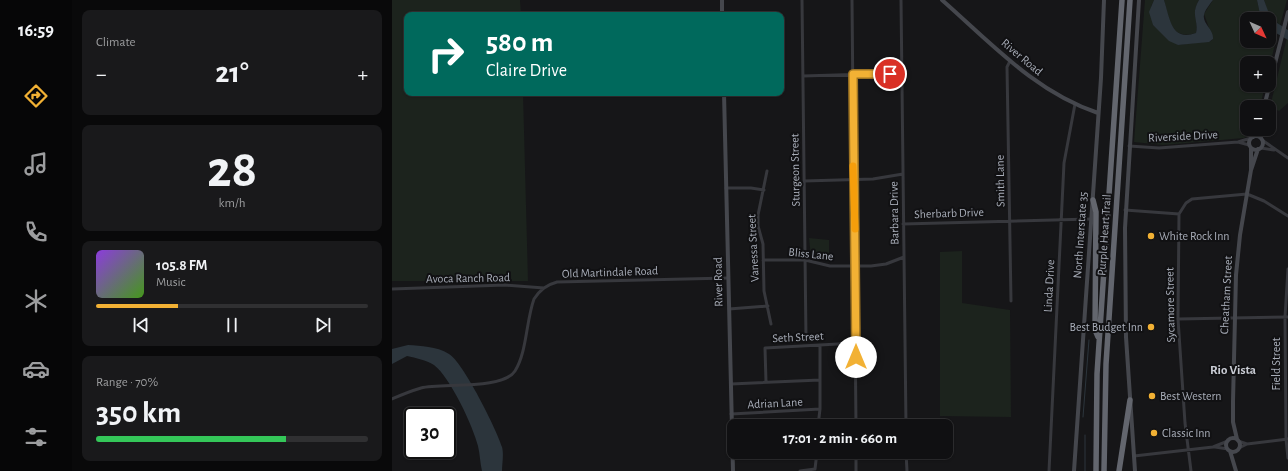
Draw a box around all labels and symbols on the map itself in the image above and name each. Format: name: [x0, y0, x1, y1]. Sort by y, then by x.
north arrow: [1240, 12, 1276, 48]
street label: River Road: [999, 36, 1045, 78]
pin: [873, 57, 907, 91]
street label: Riverside Drive: [1148, 128, 1218, 144]
street label: Sturgeon Street: [788, 133, 802, 207]
street label: Smith Lane: [994, 155, 1006, 207]
street label: Barbara Drive: [887, 181, 901, 245]
street label: North Interstate 35: [1071, 191, 1089, 279]
street label: Purple Heart Trail: [1095, 194, 1113, 276]
street label: Sherbarb Drive: [914, 206, 984, 220]
street label: Vanessa Street: [745, 214, 761, 282]
place label: White Rock Inn: [1159, 230, 1229, 242]
marker: White Rock Inn: [1146, 231, 1156, 241]
street label: Bliss Lane: [788, 246, 834, 262]
street label: Cheatham Street: [1218, 255, 1234, 335]
street label: River Road: [712, 257, 724, 307]
street label: Linda Drive: [1042, 259, 1056, 313]
street label: Old Martindale Road: [562, 264, 658, 280]
street label: Sycamore Street: [1163, 267, 1178, 343]
street label: Avoca Ranch Road: [426, 271, 510, 285]
place label: Best Budget Inn: [1070, 321, 1143, 333]
marker: Best Budget Inn: [1146, 322, 1156, 332]
street label: Seth Street: [772, 330, 824, 344]
position arrow: [835, 336, 877, 378]
street label: Field Street: [1270, 337, 1282, 391]
district label: Rio Vista: [1210, 364, 1256, 377]
place label: Best Western: [1160, 390, 1222, 402]
marker: Best Western: [1147, 391, 1157, 401]
street label: Adrian Lane: [747, 396, 803, 410]
speed limit sign: 30: [404, 407, 456, 459]
place label: Classic Inn: [1162, 427, 1211, 439]
marker: Classic Inn: [1149, 428, 1159, 438]

